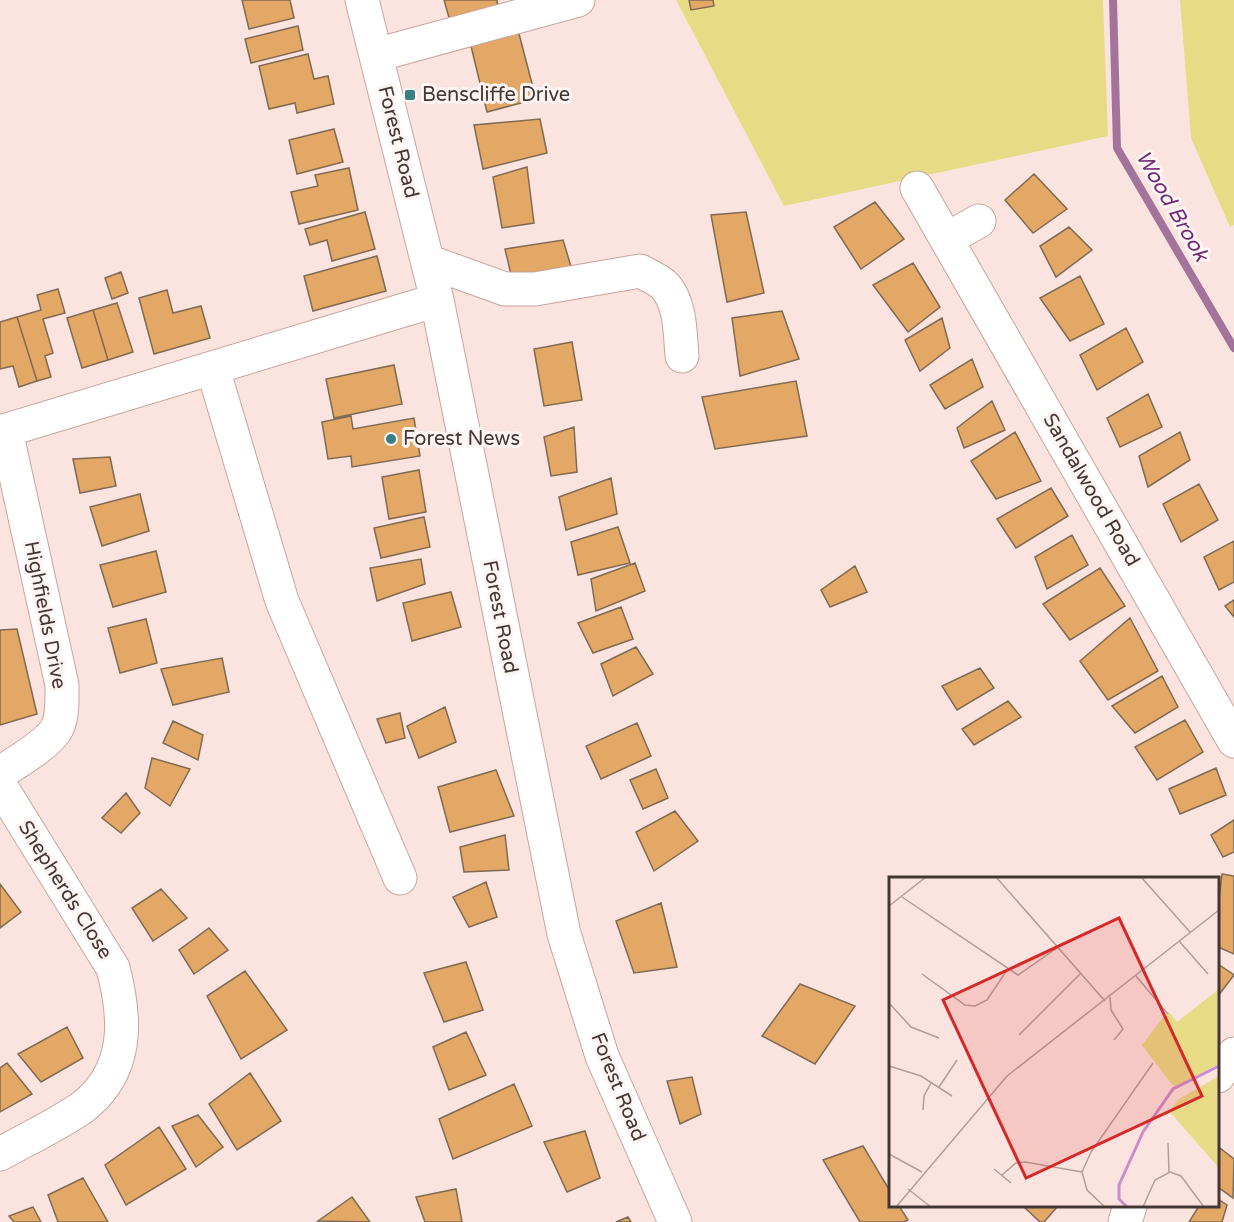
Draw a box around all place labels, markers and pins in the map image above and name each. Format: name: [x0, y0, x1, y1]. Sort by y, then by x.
place label: Benscliffe Drive: [422, 83, 570, 107]
marker: Benscliffe Drive: [403, 88, 417, 102]
place label: Forest News: [403, 427, 520, 451]
marker: Forest News: [384, 432, 398, 446]

